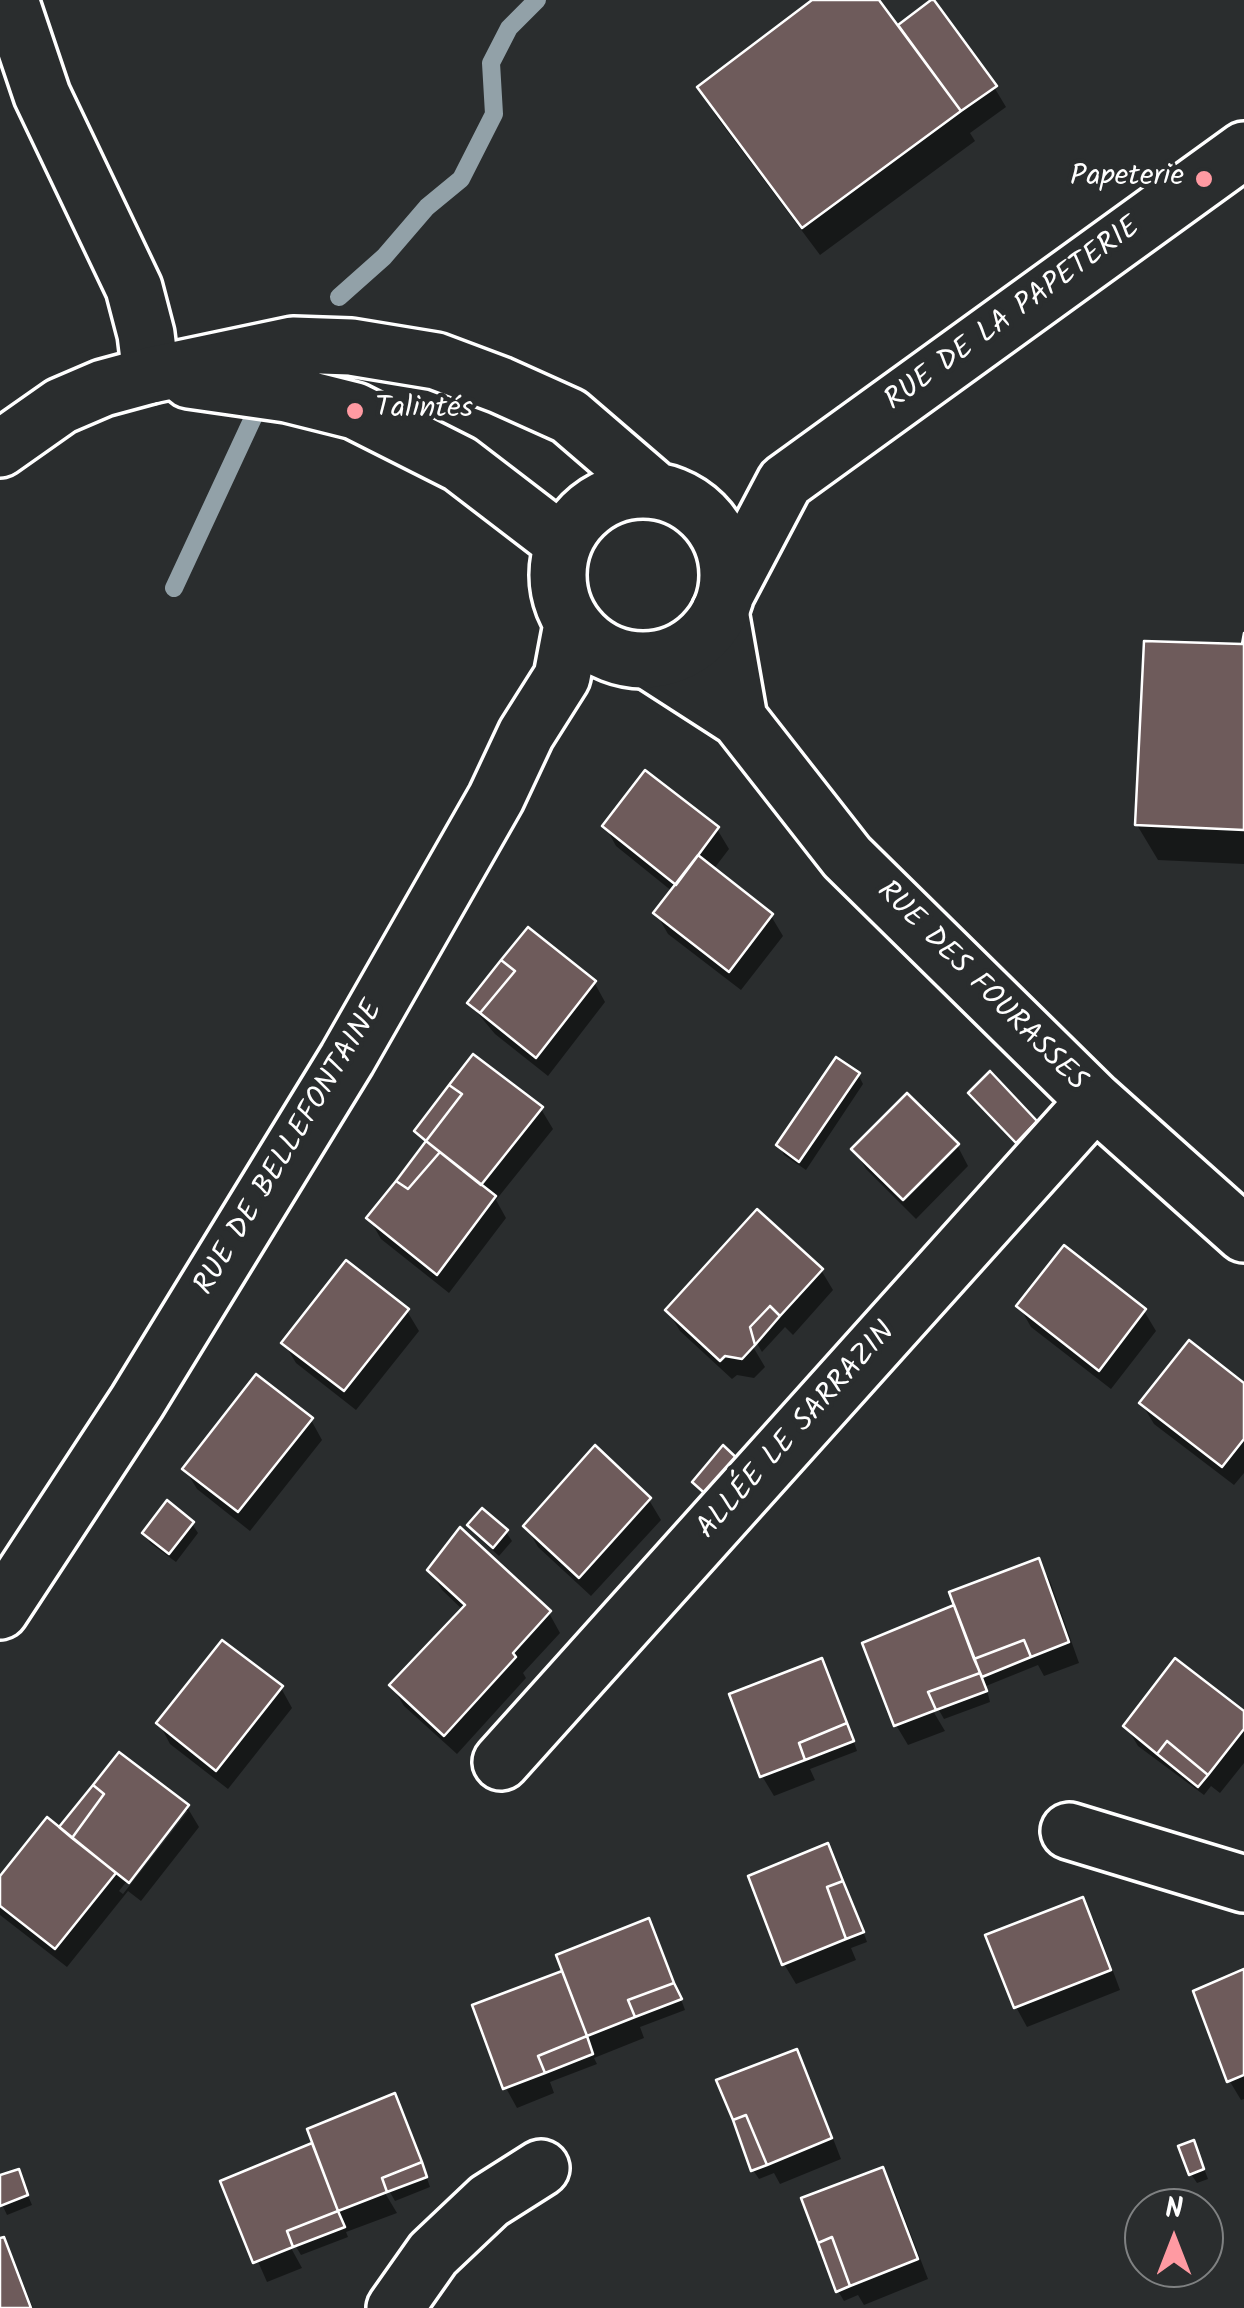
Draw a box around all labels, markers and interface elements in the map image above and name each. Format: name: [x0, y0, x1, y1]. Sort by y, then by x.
place label: Papeterie: [1070, 161, 1184, 197]
marker: Papeterie: [1193, 168, 1215, 190]
street label: RUE DE LA PAPETERIE: [879, 211, 1149, 421]
place label: Talintés: [375, 393, 473, 429]
marker: Talintés: [344, 400, 366, 422]
street label: RUE DES FOURASSES: [867, 875, 1093, 1101]
street label: RUE DE BELLEFONTAINE: [189, 995, 393, 1303]
street label: ALLÉE LE SARRAZIN: [691, 1316, 905, 1548]
text: N: [1165, 2187, 1183, 2232]
north arrow: [1124, 2188, 1224, 2288]

